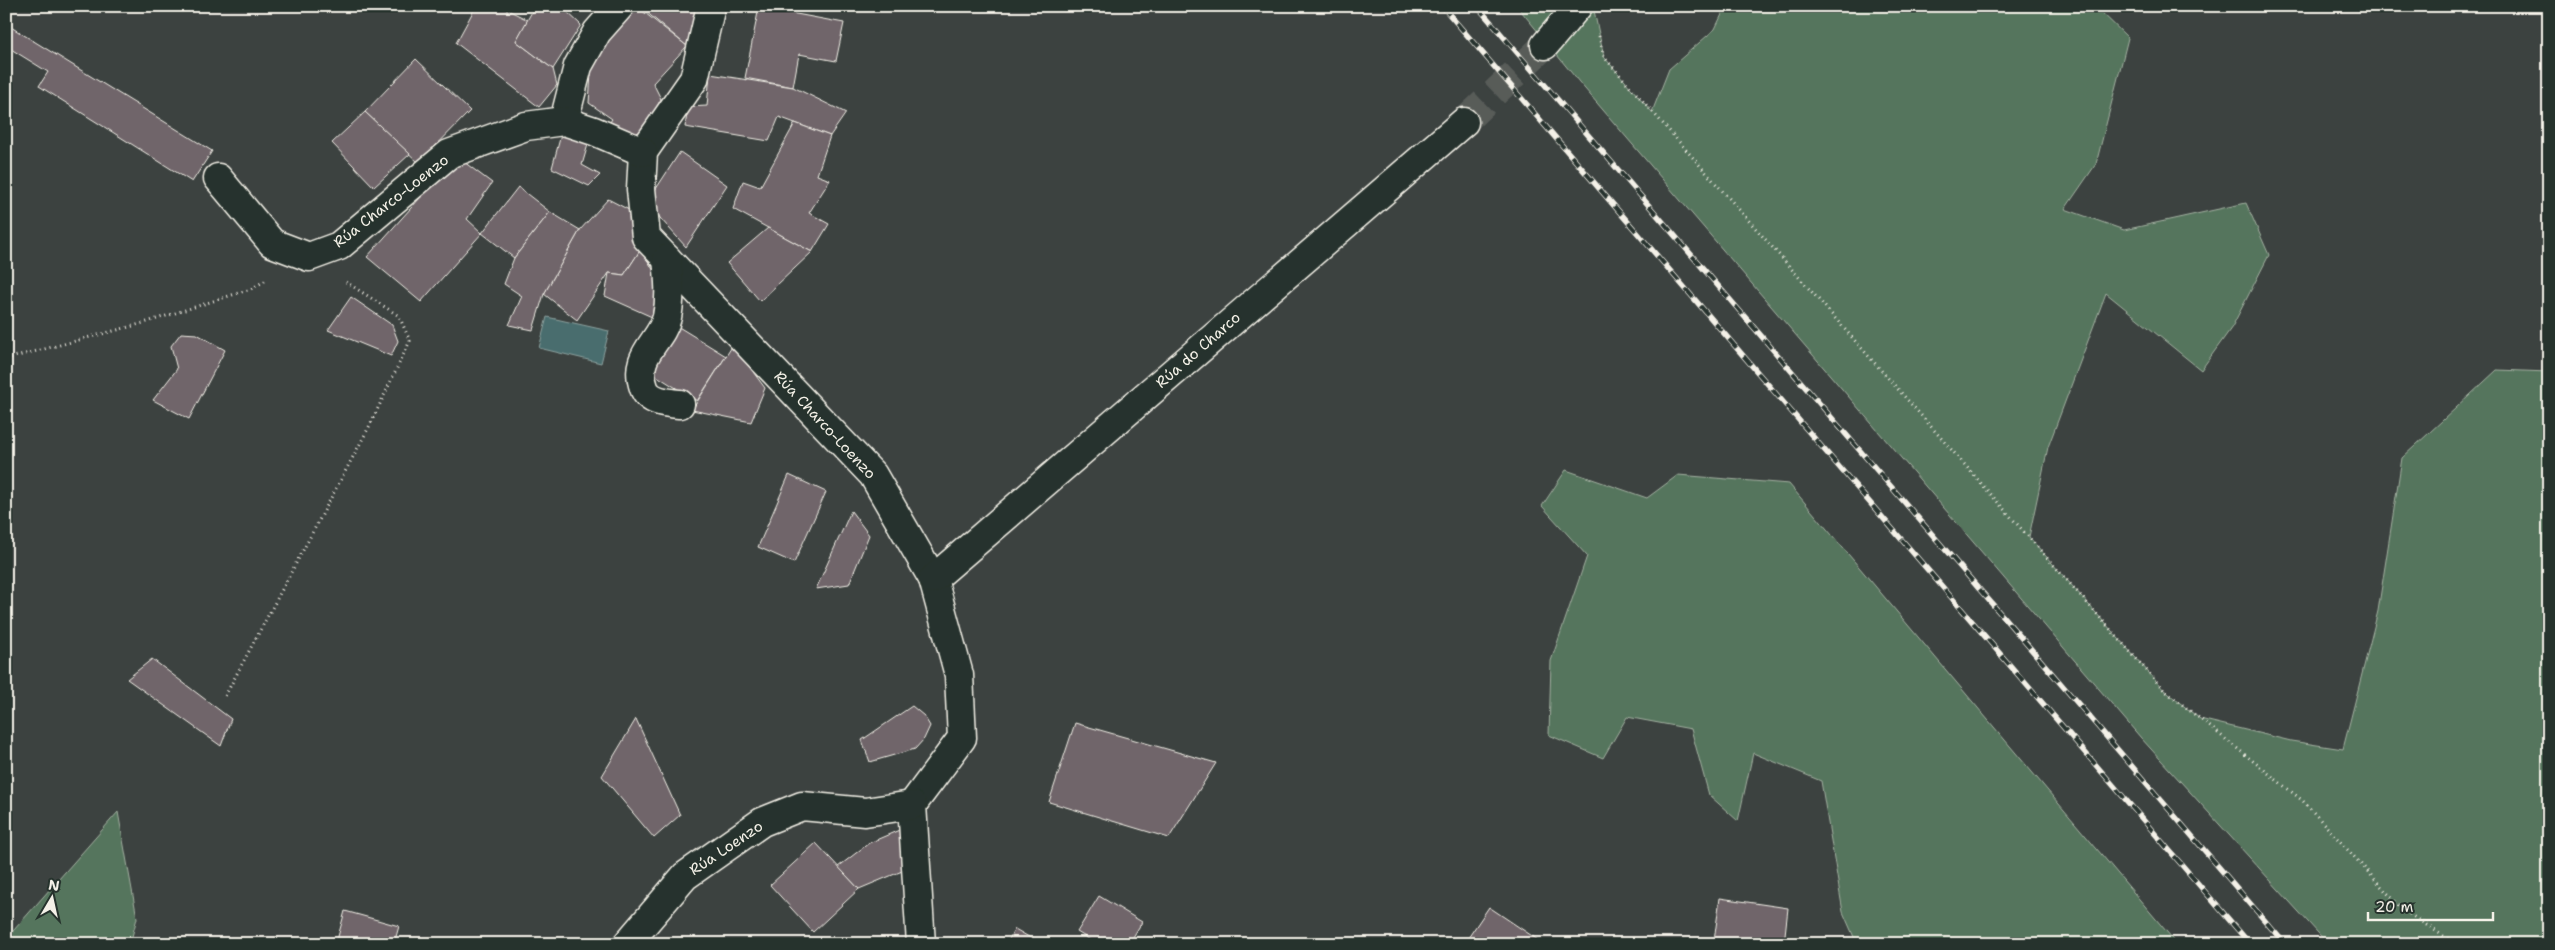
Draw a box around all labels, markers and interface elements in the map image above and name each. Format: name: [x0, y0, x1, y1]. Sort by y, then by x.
street label: Rúa Charco-Loenzo: [329, 150, 453, 252]
street label: Rúa do Charco: [1151, 308, 1245, 392]
street label: Rúa Charco-Loenzo: [770, 367, 880, 483]
street label: Rúa Loenzo: [685, 816, 767, 880]
north arrow: [28, 872, 78, 922]
text: N: [47, 875, 61, 895]
scale bar: [2368, 890, 2492, 922]
text: 20 m: [2375, 897, 2414, 917]

